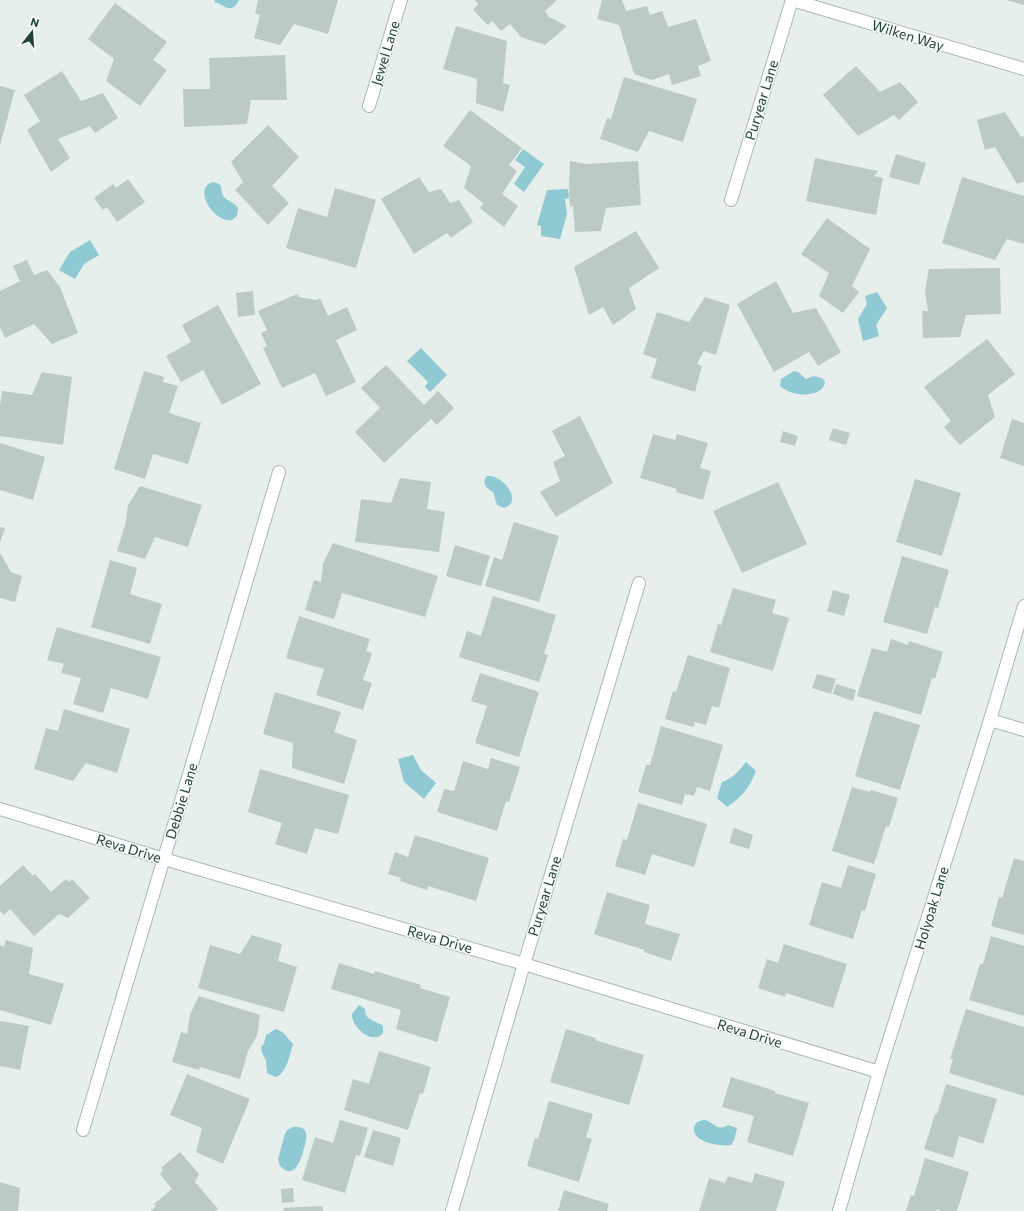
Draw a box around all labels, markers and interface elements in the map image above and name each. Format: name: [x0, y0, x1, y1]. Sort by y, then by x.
north arrow: [12, 12, 52, 52]
text: N: [29, 15, 41, 29]
street label: Wilken Way: [870, 16, 946, 54]
street label: Jewel Lane: [367, 19, 403, 87]
street label: Puryear Lane: [741, 58, 781, 142]
street label: Debbie Lane: [161, 761, 201, 841]
street label: Reva Drive: [94, 830, 164, 866]
street label: Puryear Lane: [524, 854, 564, 938]
street label: Holyoak Lane: [910, 864, 952, 952]
street label: Reva Drive: [405, 922, 475, 956]
street label: Reva Drive: [715, 1015, 785, 1051]

